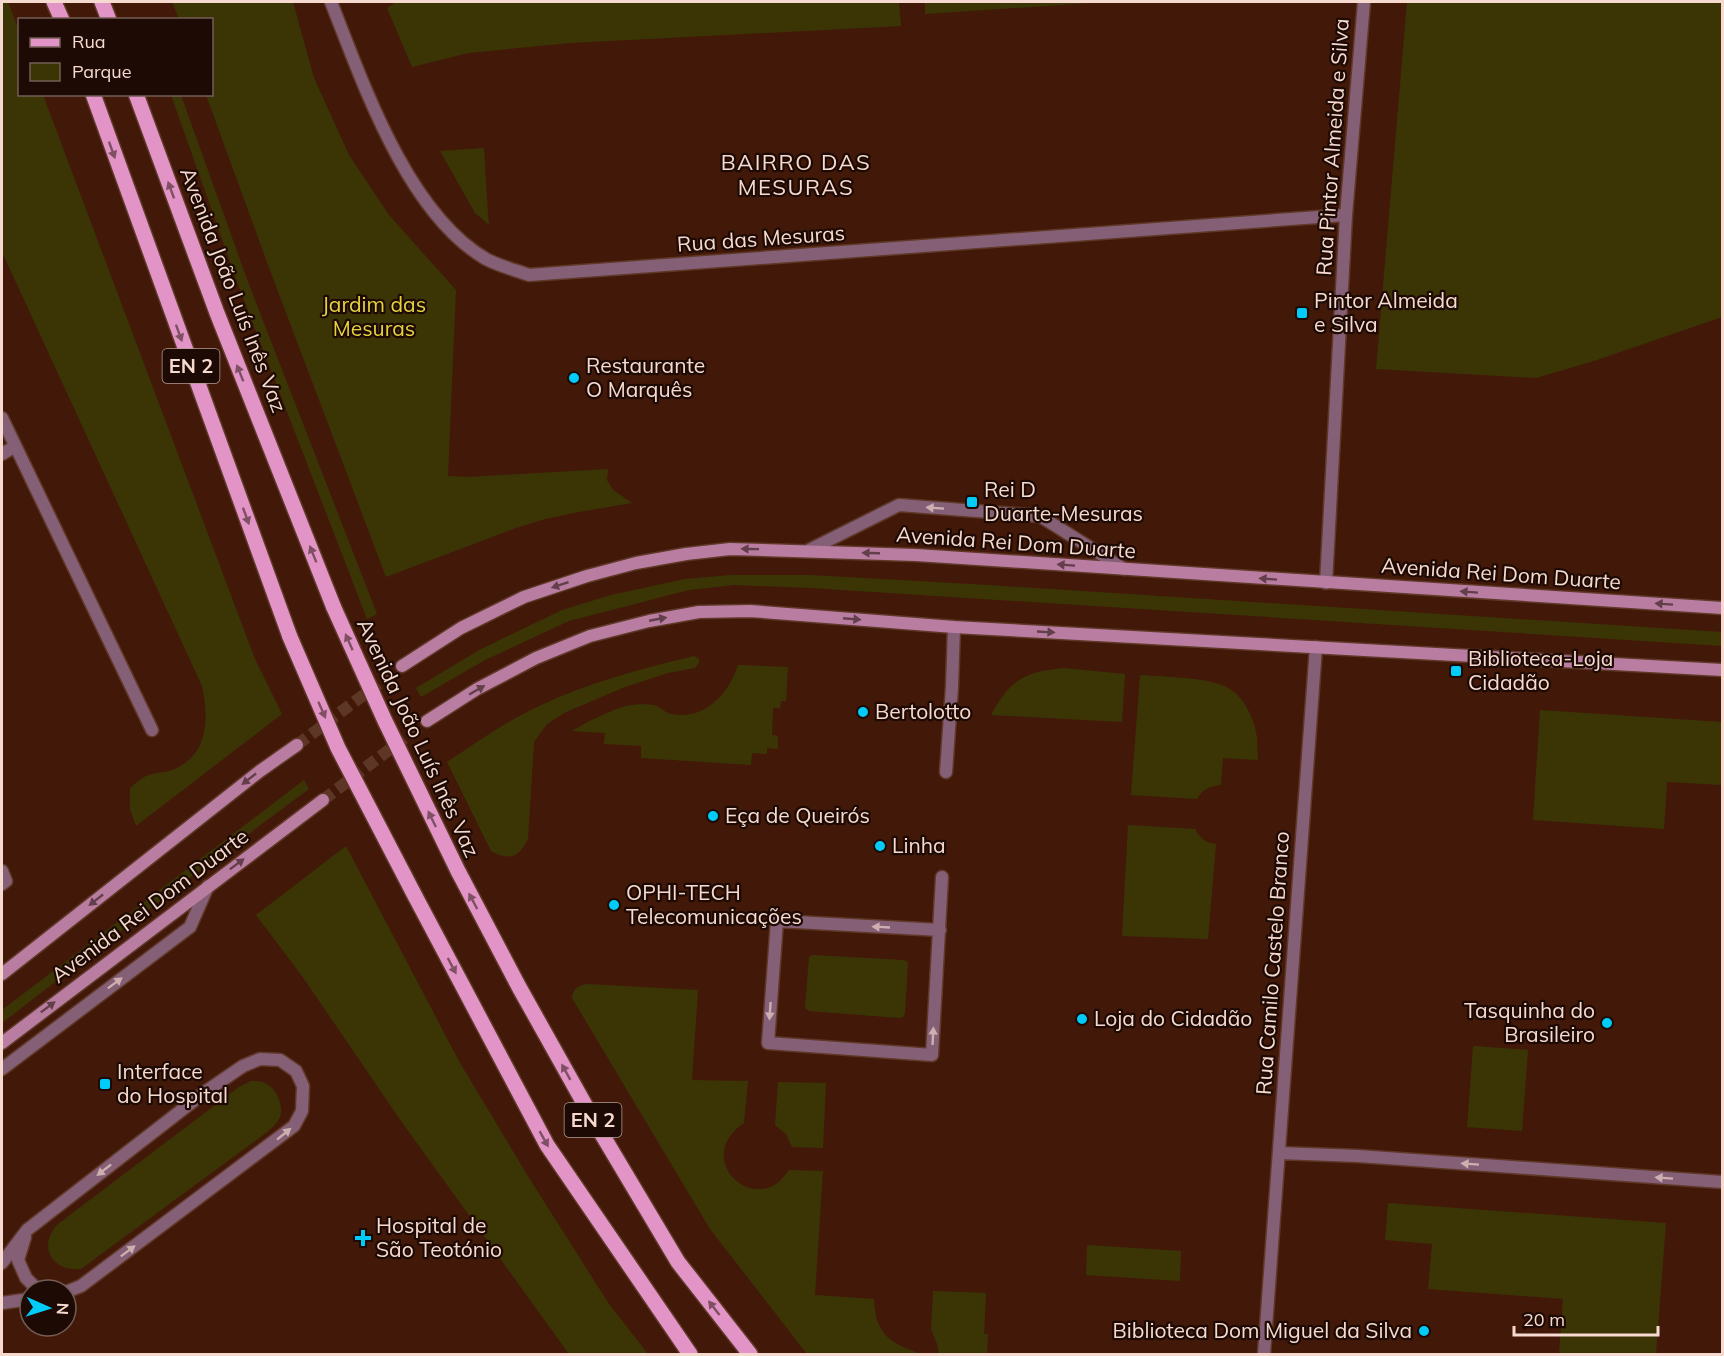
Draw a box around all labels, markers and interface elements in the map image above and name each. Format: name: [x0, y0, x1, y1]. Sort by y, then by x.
legend: [18, 18, 213, 96]
street label: Rua Pintor Almeida e Silva: [1310, 18, 1354, 276]
text: Rua: [72, 30, 106, 53]
text: Parque: [72, 60, 131, 83]
one-way arrow: [108, 141, 118, 159]
district label: BAIRRO DAS MESURAS: [721, 148, 871, 201]
street label: Avenida João Luís Inês Vaz: [175, 163, 293, 416]
one-way arrow: [166, 181, 176, 199]
street label: Rua das Mesuras: [676, 219, 846, 257]
place label: Pintor Almeida e Silva: [1314, 287, 1458, 337]
park label: Jardim das Mesuras: [322, 291, 426, 341]
marker: Pintor Almeida e Silva: [1295, 306, 1309, 320]
one-way arrow: [175, 324, 184, 342]
road number: EN 2: [162, 349, 219, 383]
place label: Restaurante O Marquês: [586, 352, 705, 402]
one-way arrow: [235, 363, 245, 381]
marker: Restaurante O Marquês: [567, 371, 581, 385]
place label: Rei D Duarte-Mesuras: [984, 476, 1143, 526]
marker: Rei D Duarte-Mesuras: [965, 495, 979, 509]
one-way arrow: [925, 503, 944, 512]
one-way arrow: [241, 507, 251, 525]
street label: Avenida Rei Dom Duarte: [895, 521, 1137, 563]
one-way arrow: [741, 544, 760, 554]
one-way arrow: [308, 545, 317, 563]
one-way arrow: [862, 548, 881, 558]
street label: Avenida Rei Dom Duarte: [1380, 552, 1622, 594]
one-way arrow: [1056, 561, 1075, 570]
one-way arrow: [1258, 574, 1277, 584]
one-way arrow: [551, 581, 569, 590]
one-way arrow: [1460, 587, 1479, 597]
one-way arrow: [1655, 600, 1674, 609]
street label: Avenida João Luís Inês Vaz: [352, 614, 486, 861]
one-way arrow: [648, 614, 667, 623]
one-way arrow: [842, 614, 861, 623]
one-way arrow: [1037, 627, 1056, 636]
one-way arrow: [345, 633, 354, 650]
place label: Biblioteca-Loja Cidadão: [1468, 645, 1613, 695]
marker: Biblioteca-Loja Cidadão: [1449, 664, 1463, 678]
one-way arrow: [469, 684, 485, 695]
place label: Bertolotto: [875, 698, 971, 724]
one-way arrow: [317, 702, 326, 719]
marker: Bertolotto: [856, 705, 870, 719]
one-way arrow: [242, 773, 257, 785]
place label: Eça de Queirós: [725, 802, 870, 828]
marker: Eça de Queirós: [706, 809, 720, 823]
one-way arrow: [427, 810, 436, 827]
street label: Avenida Rei Dom Duarte: [46, 823, 253, 988]
street label: Rua Camilo Castelo Branco: [1250, 830, 1294, 1096]
place label: Linha: [892, 832, 946, 858]
marker: Linha: [873, 839, 887, 853]
one-way arrow: [230, 859, 245, 871]
place label: OPHI-TECH Telecomunicações: [626, 879, 802, 929]
one-way arrow: [468, 892, 478, 909]
one-way arrow: [88, 893, 104, 906]
marker: OPHI-TECH Telecomunicações: [607, 898, 621, 912]
one-way arrow: [872, 922, 891, 932]
one-way arrow: [447, 958, 457, 975]
one-way arrow: [108, 978, 123, 990]
place label: Tasquinha do Brasileiro: [1464, 997, 1595, 1047]
one-way arrow: [40, 1001, 56, 1014]
one-way arrow: [765, 1002, 775, 1021]
place label: Loja do Cidadão: [1094, 1005, 1252, 1031]
marker: Loja do Cidadão: [1075, 1012, 1089, 1026]
marker: Tasquinha do Brasileiro: [1600, 1016, 1614, 1030]
one-way arrow: [929, 1027, 938, 1046]
place label: Interface do Hospital: [117, 1058, 228, 1108]
one-way arrow: [561, 1063, 571, 1080]
marker: Interface do Hospital: [98, 1077, 112, 1091]
road number: EN 2: [564, 1103, 622, 1137]
one-way arrow: [276, 1128, 292, 1141]
one-way arrow: [539, 1130, 549, 1147]
one-way arrow: [1460, 1159, 1479, 1169]
one-way arrow: [96, 1164, 112, 1176]
one-way arrow: [1655, 1173, 1674, 1182]
place label: Hospital de São Teotónio: [376, 1212, 502, 1262]
marker: Hospital de São Teotónio: [354, 1229, 372, 1247]
one-way arrow: [120, 1245, 136, 1258]
north arrow: [18, 1278, 78, 1338]
scale bar: [1514, 1299, 1658, 1337]
one-way arrow: [708, 1301, 720, 1316]
text: N: [53, 1302, 73, 1315]
text: 20 m: [1523, 1308, 1565, 1331]
place label: Biblioteca Dom Miguel da Silva: [1113, 1317, 1412, 1343]
marker: Biblioteca Dom Miguel da Silva: [1417, 1324, 1431, 1338]

